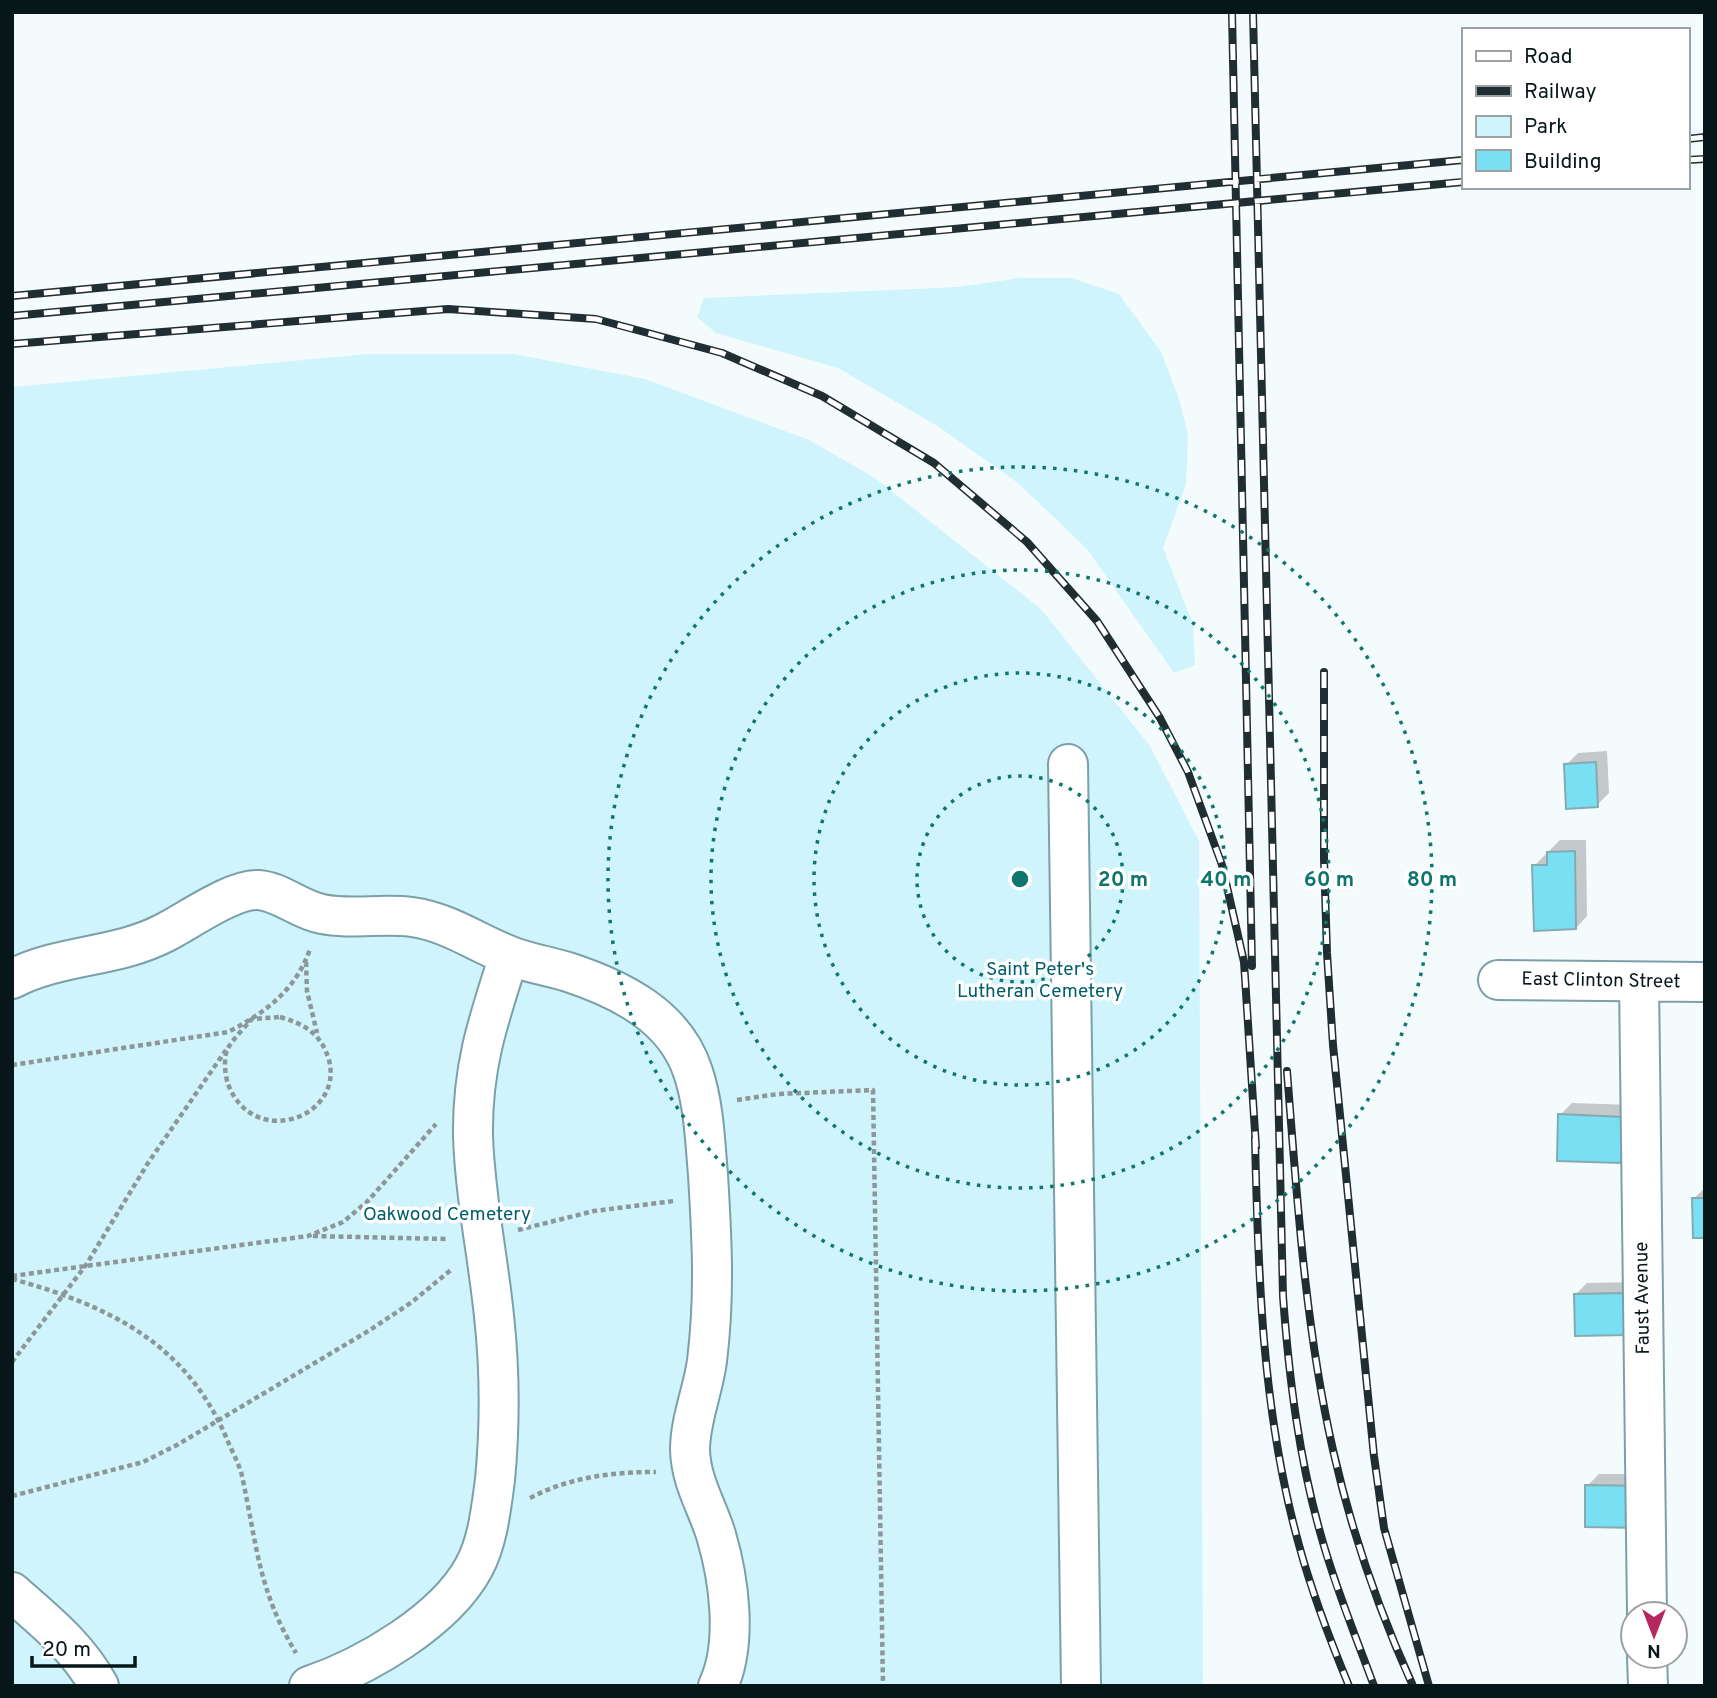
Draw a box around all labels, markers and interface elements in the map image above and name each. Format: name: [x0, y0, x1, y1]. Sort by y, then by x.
legend: [1462, 28, 1689, 189]
text: Road: [1524, 44, 1573, 71]
text: Railway: [1524, 79, 1597, 106]
text: Park: [1524, 114, 1567, 141]
text: Building: [1524, 149, 1602, 176]
centre of rings: [1008, 867, 1032, 891]
text: 20 m: [1098, 867, 1148, 894]
text: 40 m: [1201, 867, 1251, 894]
text: 60 m: [1304, 867, 1354, 894]
text: 80 m: [1407, 867, 1457, 894]
park label: Saint Peter's Lutheran Cemetery: [957, 958, 1123, 1004]
street label: East Clinton Street: [1521, 968, 1681, 994]
park label: Oakwood Cemetery: [363, 1203, 531, 1227]
street label: Faust Avenue: [1630, 1241, 1656, 1355]
north arrow: [1619, 1600, 1689, 1670]
scale bar: [32, 1624, 135, 1668]
text: 20 m: [42, 1637, 91, 1664]
text: N: [1647, 1638, 1661, 1662]

